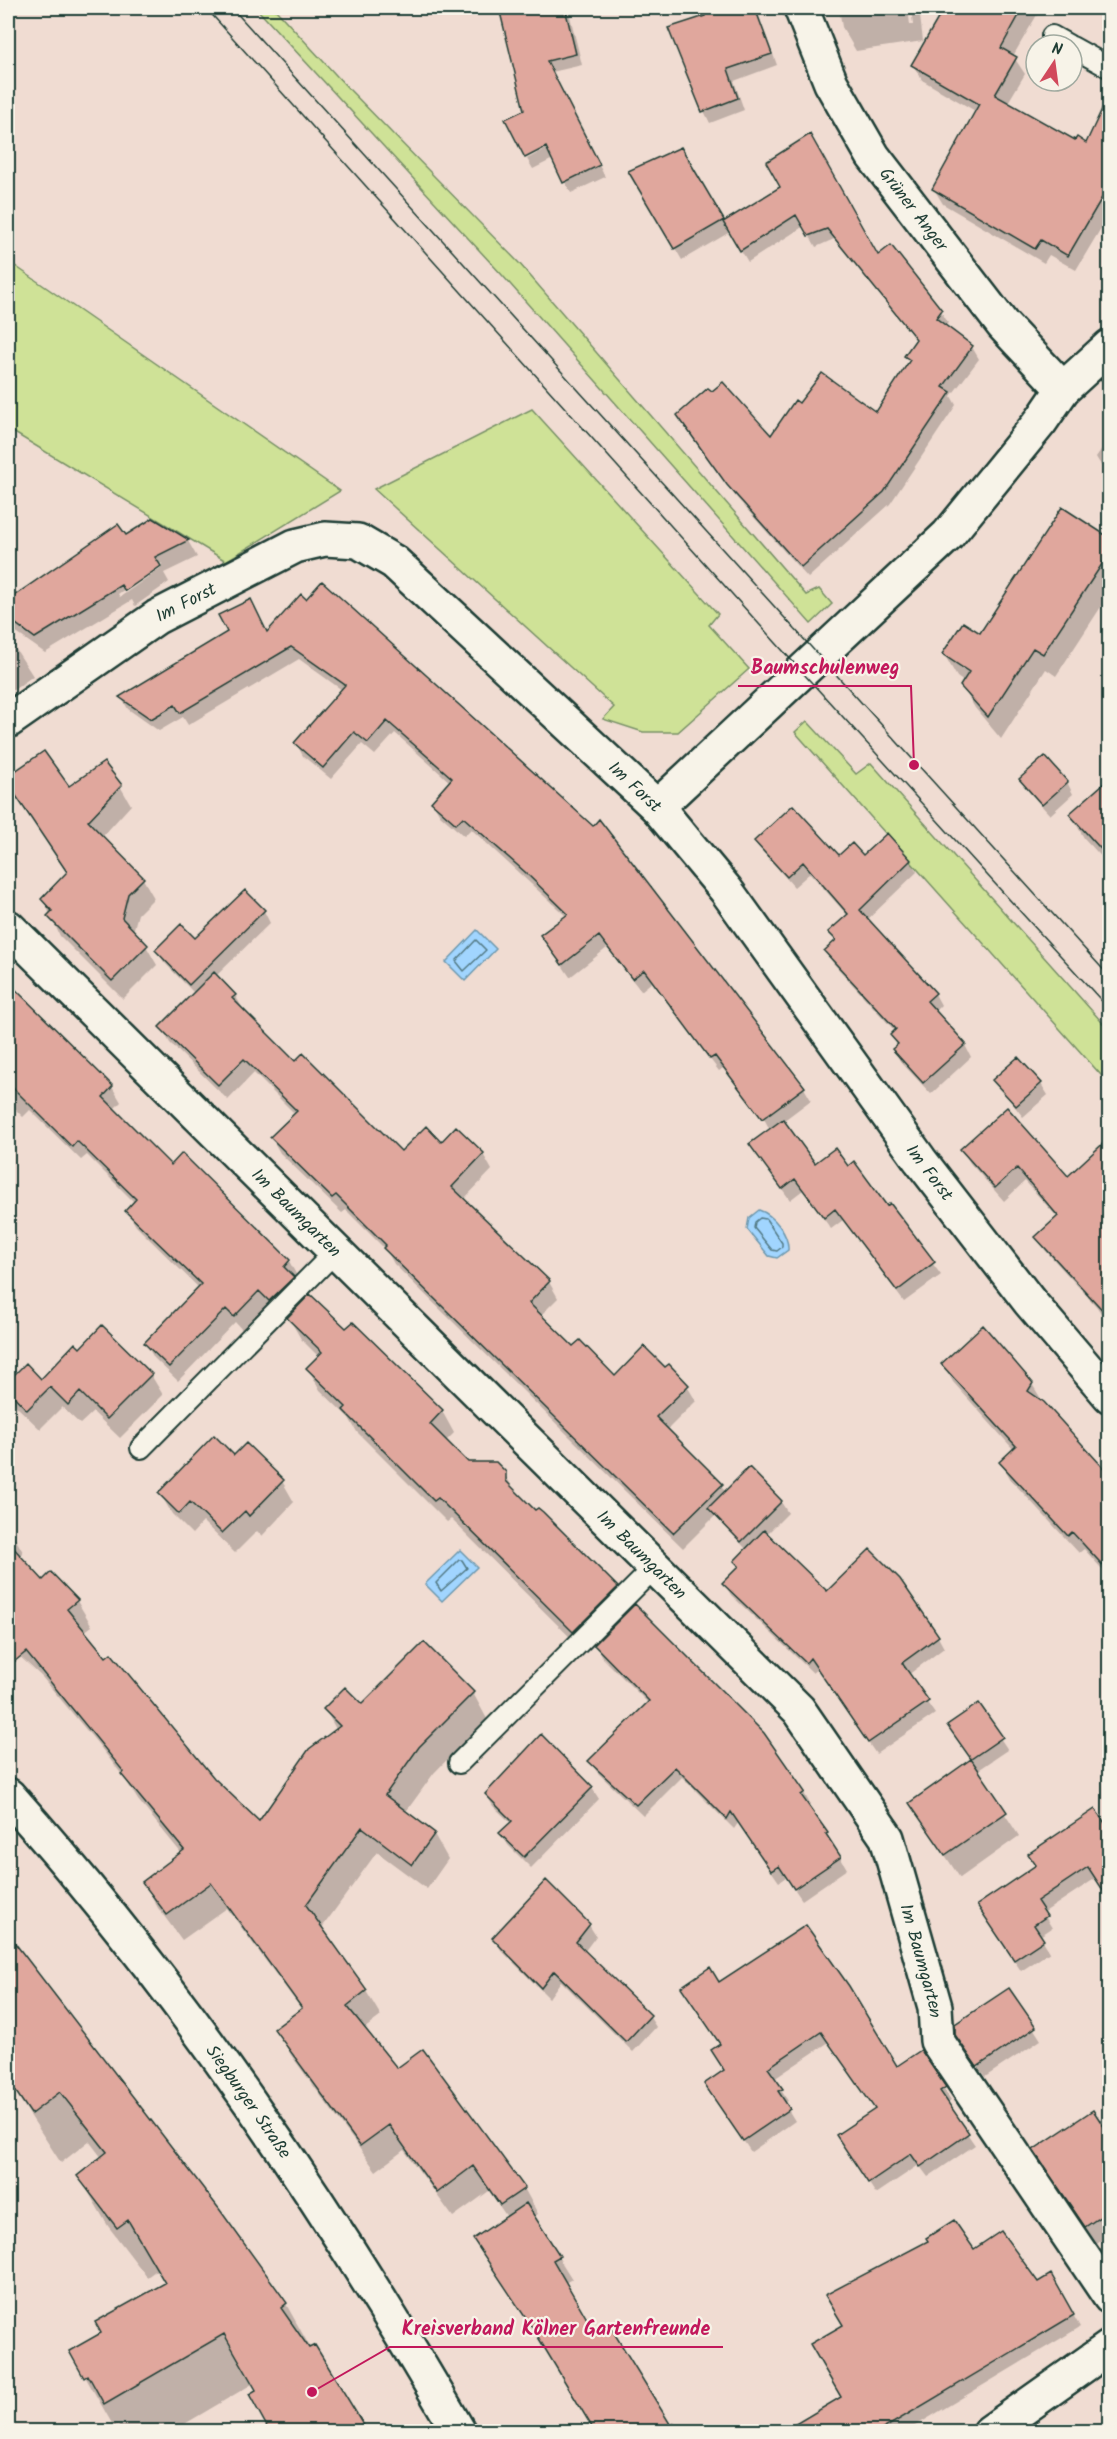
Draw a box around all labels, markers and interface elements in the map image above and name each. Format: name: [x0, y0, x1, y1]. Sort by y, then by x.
north arrow: [1024, 33, 1084, 93]
text: N: [1049, 37, 1065, 63]
street label: Grüner Anger: [871, 162, 955, 259]
street label: Im Forst: [151, 575, 223, 631]
callout: Baumschulenweg: [738, 648, 911, 686]
text: Baumschulenweg: [751, 653, 899, 685]
street label: Im Forst: [600, 755, 669, 821]
street label: Im Forst: [897, 1139, 961, 1209]
street label: Im Baumgarten: [243, 1162, 348, 1265]
street label: Im Baumgarten: [589, 1504, 693, 1607]
street label: Im Baumgarten: [890, 1901, 949, 2019]
street label: Siegburger Straße: [197, 2039, 298, 2165]
callout: Kreisverband Kölner Gartenfreunde: [390, 2309, 723, 2347]
text: Kreisverband Kölner Gartenfreunde: [402, 2314, 711, 2346]

